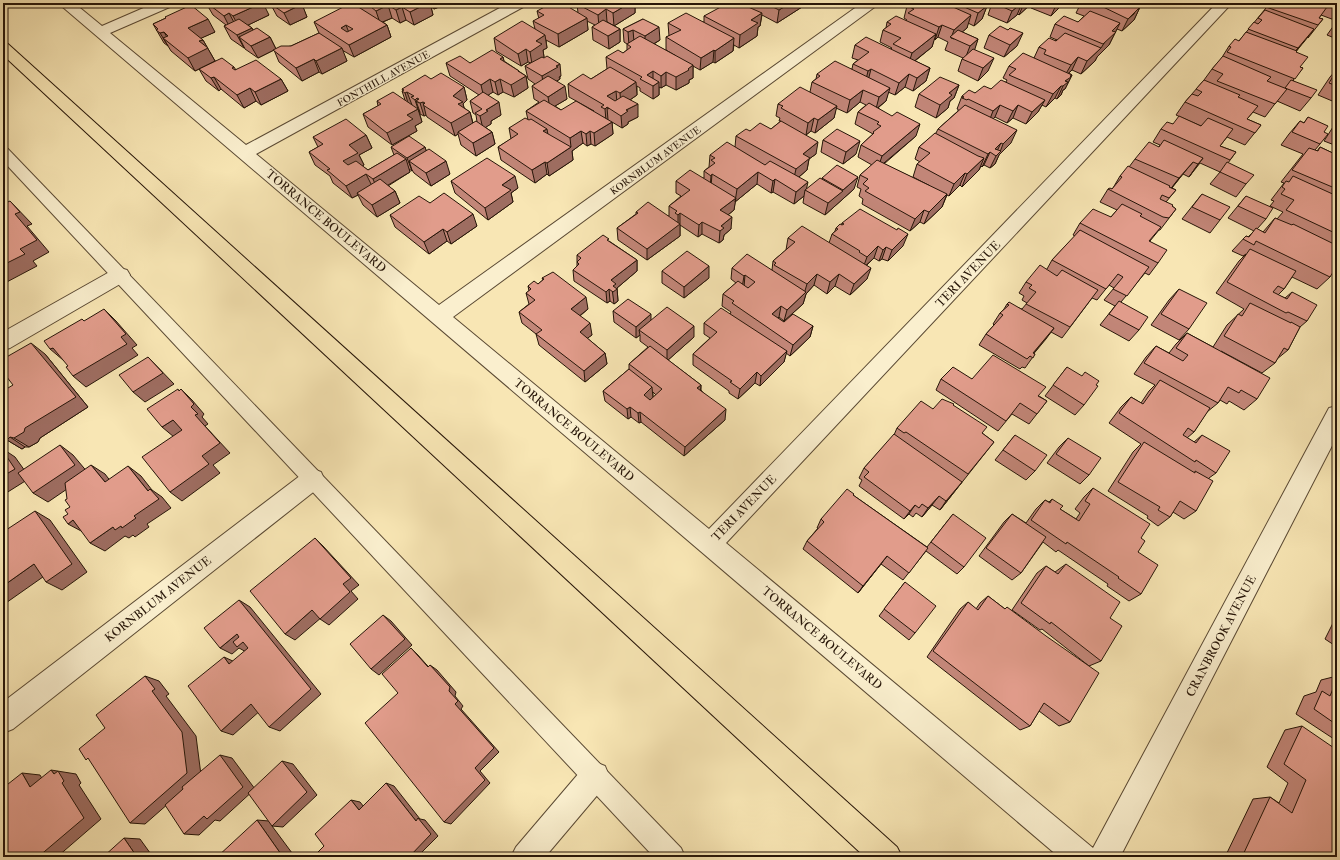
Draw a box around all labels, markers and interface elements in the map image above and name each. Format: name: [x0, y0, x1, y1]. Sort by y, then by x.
street label: FONTHILL AVENUE: [335, 48, 432, 109]
street label: KORNBLUM AVENUE: [608, 124, 703, 198]
street label: TORRANCE BOULEVARD: [262, 167, 389, 276]
street label: TERI AVENUE: [933, 238, 1004, 311]
street label: TORRANCE BOULEVARD: [510, 376, 637, 485]
street label: TERI AVENUE: [709, 472, 780, 545]
street label: KORNBLUM AVENUE: [102, 553, 215, 646]
street label: CRANBROOK AVENUE: [1183, 572, 1260, 700]
street label: TORRANCE BOULEVARD: [758, 584, 885, 693]

